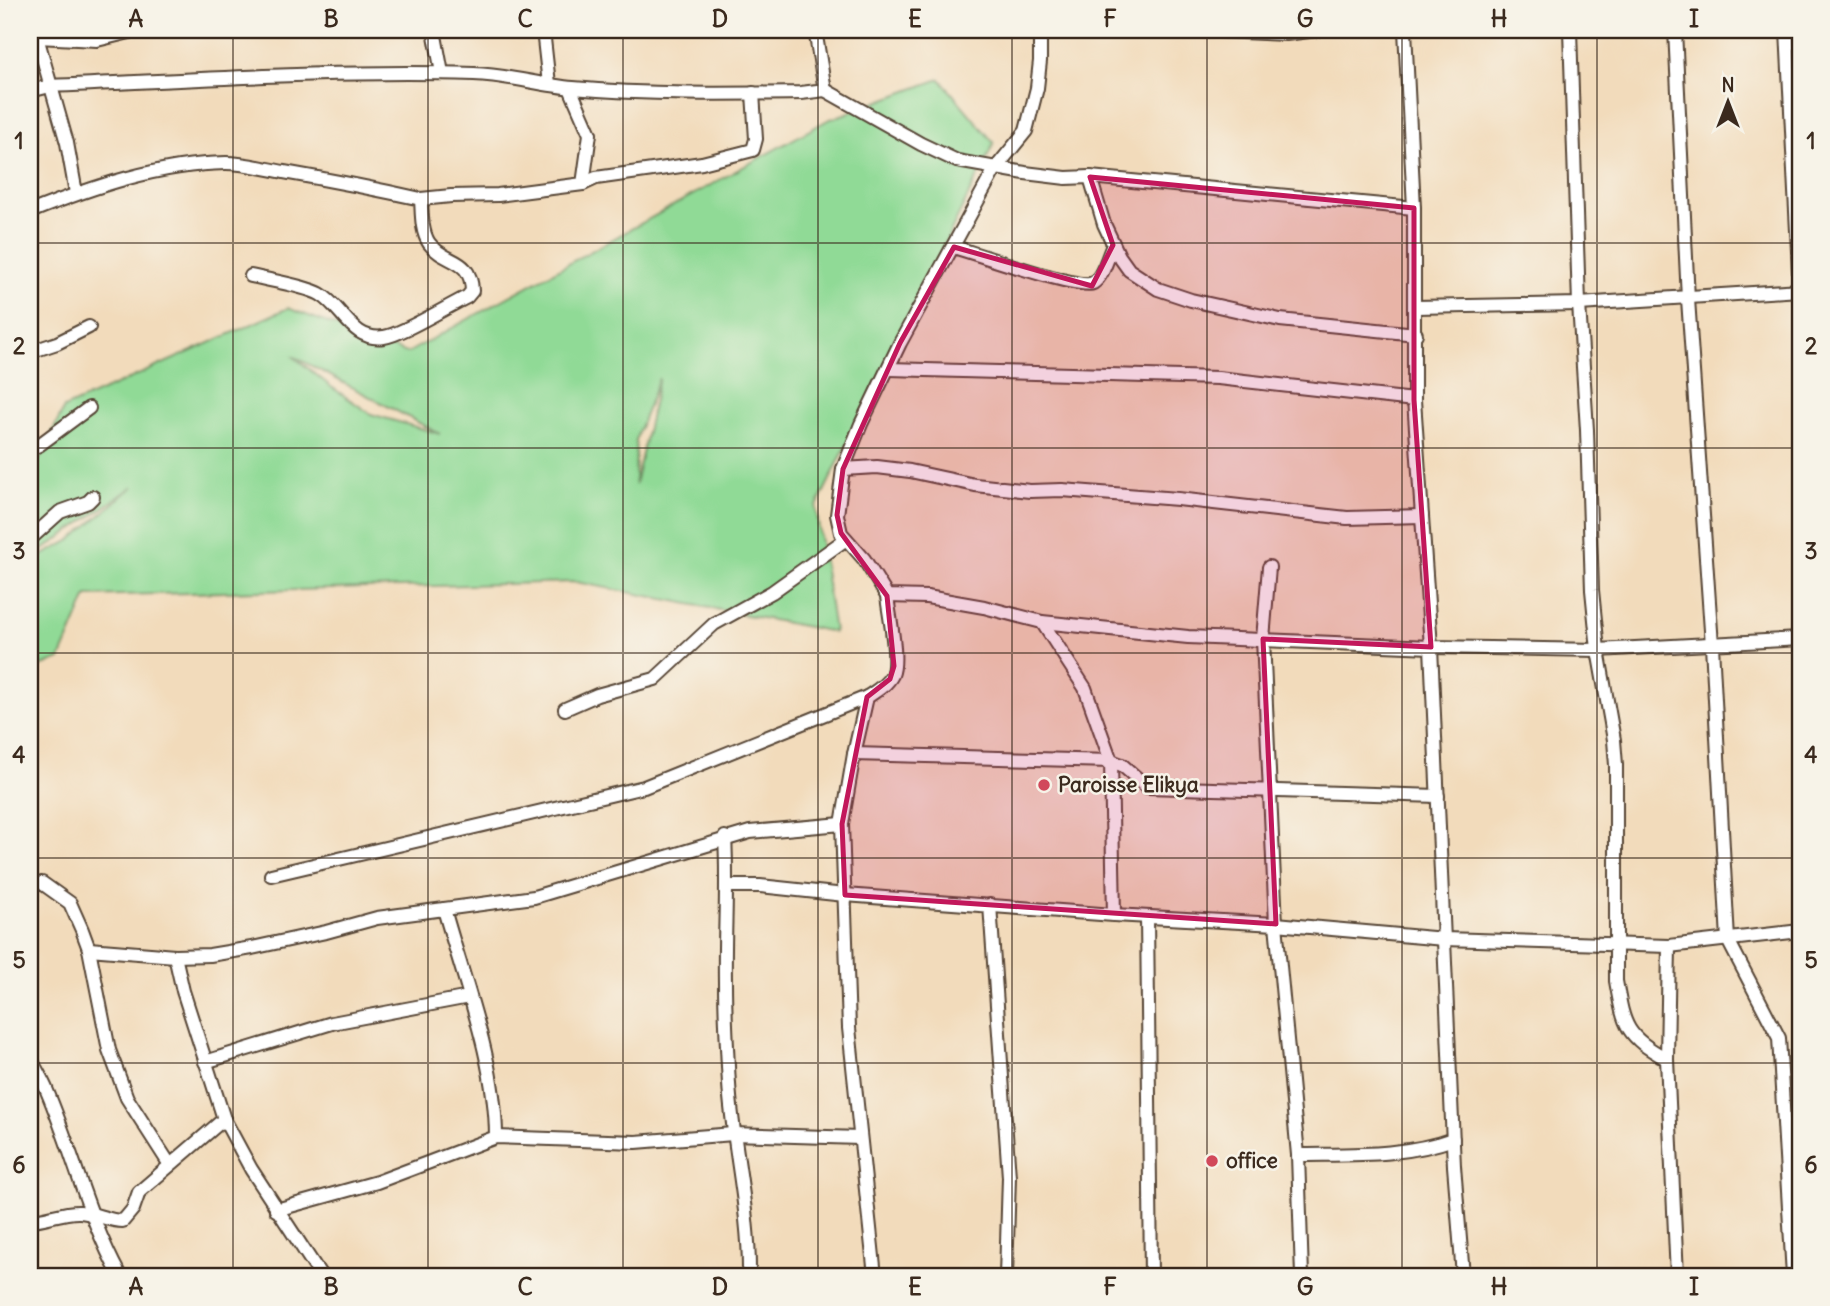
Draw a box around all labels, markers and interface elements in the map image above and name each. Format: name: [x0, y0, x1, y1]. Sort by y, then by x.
text: A: [129, 4, 144, 33]
text: B: [323, 4, 339, 33]
text: C: [517, 4, 533, 33]
text: D: [712, 4, 728, 33]
text: E: [908, 4, 922, 33]
text: F: [1103, 4, 1117, 33]
text: G: [1297, 4, 1313, 33]
text: H: [1491, 4, 1507, 33]
text: I: [1689, 4, 1699, 33]
north arrow: [1694, 66, 1764, 136]
text: N: [1721, 73, 1735, 97]
text: 1: [14, 126, 24, 155]
text: 1: [1806, 126, 1816, 155]
text: 2: [13, 331, 26, 360]
text: 2: [1805, 331, 1818, 360]
text: 3: [12, 536, 26, 565]
text: 3: [1804, 536, 1818, 565]
text: 4: [12, 740, 26, 769]
text: 4: [1804, 740, 1818, 769]
place label: Paroisse Elikya: [1058, 771, 1199, 798]
marker: Paroisse Elikya: [1036, 777, 1052, 793]
text: 5: [12, 945, 26, 974]
text: 5: [1804, 945, 1818, 974]
place label: office: [1226, 1147, 1278, 1174]
text: 6: [12, 1150, 26, 1179]
text: 6: [1804, 1150, 1818, 1179]
marker: office: [1204, 1153, 1220, 1169]
text: A: [129, 1272, 144, 1301]
text: B: [323, 1272, 339, 1301]
text: C: [517, 1272, 533, 1301]
text: D: [712, 1272, 728, 1301]
text: E: [908, 1272, 922, 1301]
text: F: [1103, 1272, 1117, 1301]
text: G: [1297, 1272, 1313, 1301]
text: H: [1491, 1272, 1507, 1301]
text: I: [1689, 1272, 1699, 1301]

